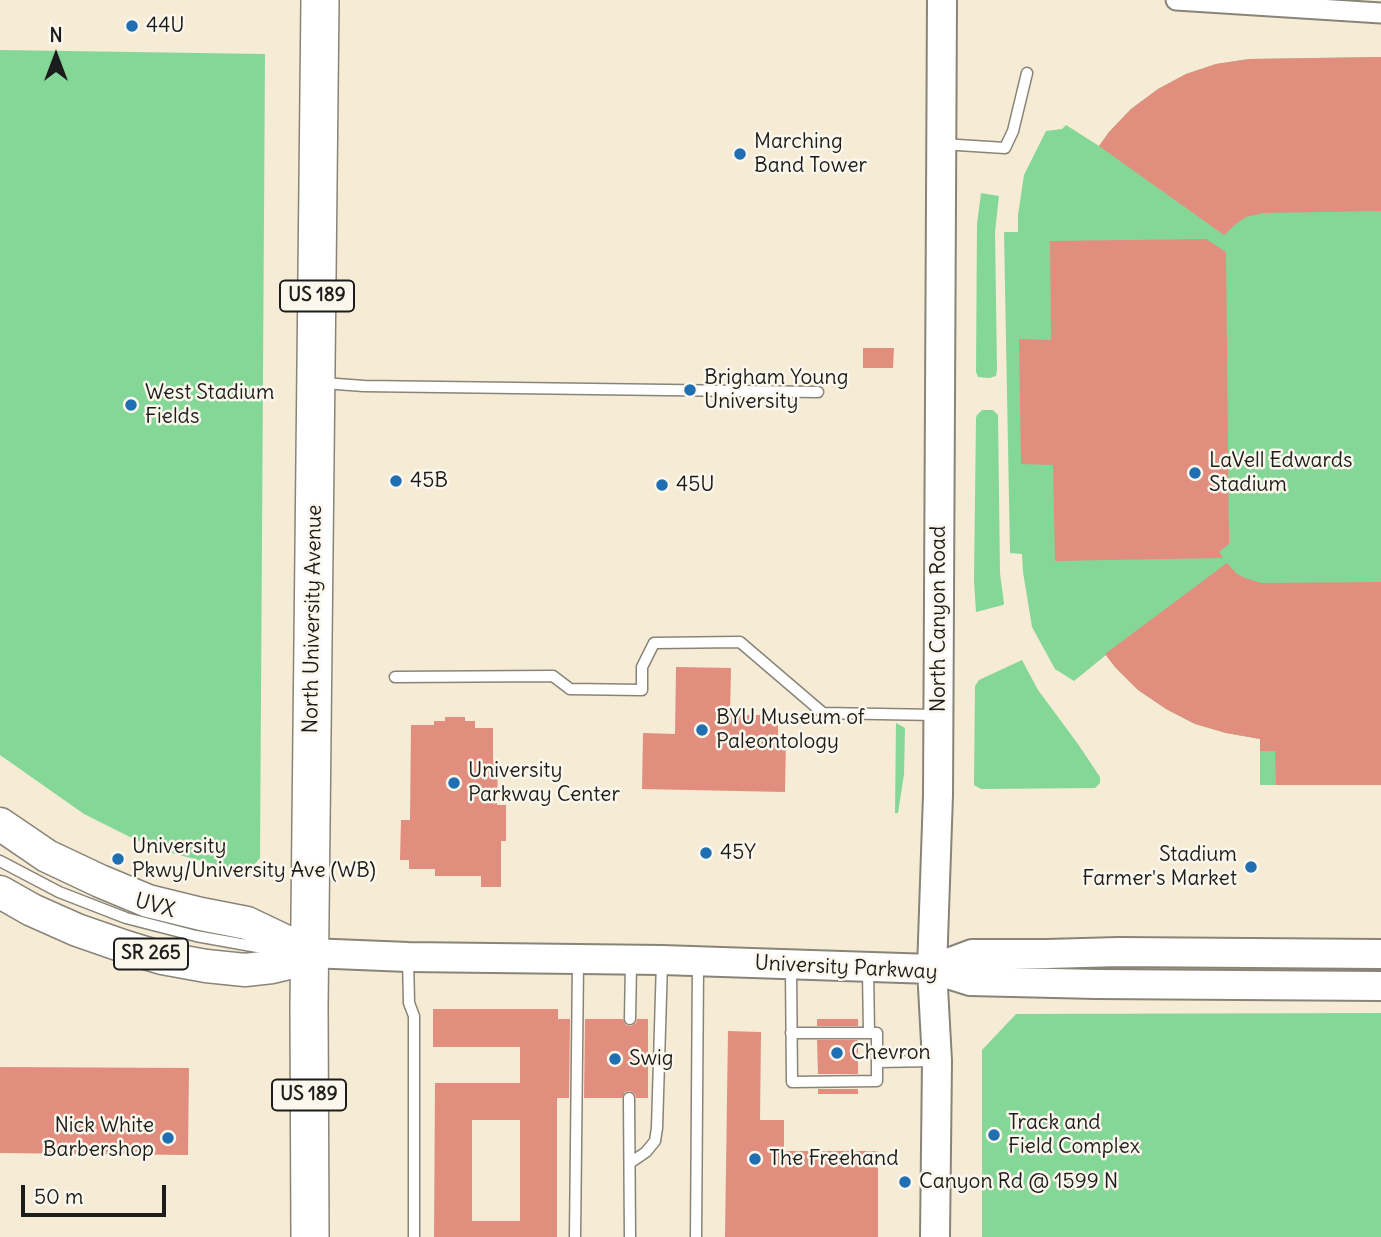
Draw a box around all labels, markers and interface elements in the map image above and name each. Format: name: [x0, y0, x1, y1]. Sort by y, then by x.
place label: 44U: [146, 13, 185, 39]
marker: 44U: [124, 18, 140, 34]
north arrow: [21, 21, 91, 91]
text: N: [49, 23, 63, 47]
place label: Marching Band Tower: [754, 129, 867, 179]
marker: Marching Band Tower: [732, 146, 748, 162]
road number: US 189: [280, 280, 354, 312]
place label: Brigham Young University: [704, 365, 848, 415]
place label: West Stadium Fields: [145, 380, 274, 430]
marker: Brigham Young University: [682, 382, 698, 398]
marker: West Stadium Fields: [123, 397, 139, 413]
place label: LaVell Edwards Stadium: [1209, 448, 1353, 498]
marker: LaVell Edwards Stadium: [1187, 465, 1203, 481]
place label: 45B: [410, 468, 448, 494]
place label: 45U: [676, 472, 715, 498]
marker: 45B: [388, 473, 404, 489]
marker: 45U: [654, 477, 670, 493]
street label: North University Avenue: [298, 504, 328, 734]
street label: North Canyon Road: [926, 526, 952, 712]
place label: BYU Museum of Paleontology: [716, 705, 865, 755]
marker: BYU Museum of Paleontology: [694, 722, 710, 738]
place label: University Parkway Center: [468, 758, 620, 808]
marker: University Parkway Center: [446, 775, 462, 791]
place label: University Pkwy/University Ave (WB): [132, 834, 376, 884]
place label: 45Y: [720, 840, 756, 866]
place label: Stadium Farmer's Market: [1082, 842, 1237, 892]
marker: 45Y: [698, 845, 714, 861]
marker: University Pkwy/University Ave (WB): [110, 851, 126, 867]
marker: Stadium Farmer's Market: [1243, 859, 1259, 875]
street label: UVX: [132, 888, 178, 924]
road number: SR 265: [114, 938, 188, 970]
street label: University Parkway: [754, 951, 938, 985]
place label: Chevron: [851, 1040, 931, 1066]
marker: Chevron: [829, 1045, 845, 1061]
place label: Swig: [629, 1046, 673, 1072]
marker: Swig: [607, 1051, 623, 1067]
road number: US 189: [272, 1079, 346, 1110]
place label: Track and Field Complex: [1008, 1110, 1140, 1160]
place label: Nick White Barbershop: [43, 1113, 154, 1163]
marker: Track and Field Complex: [986, 1127, 1002, 1143]
marker: Nick White Barbershop: [160, 1130, 176, 1146]
place label: The Freehand: [769, 1146, 899, 1172]
marker: The Freehand: [747, 1151, 763, 1167]
place label: Canyon Rd @ 1599 N: [919, 1169, 1118, 1195]
scale bar: [24, 1170, 170, 1214]
marker: Canyon Rd @ 1599 N: [897, 1174, 913, 1190]
text: 50 m: [34, 1183, 83, 1210]

